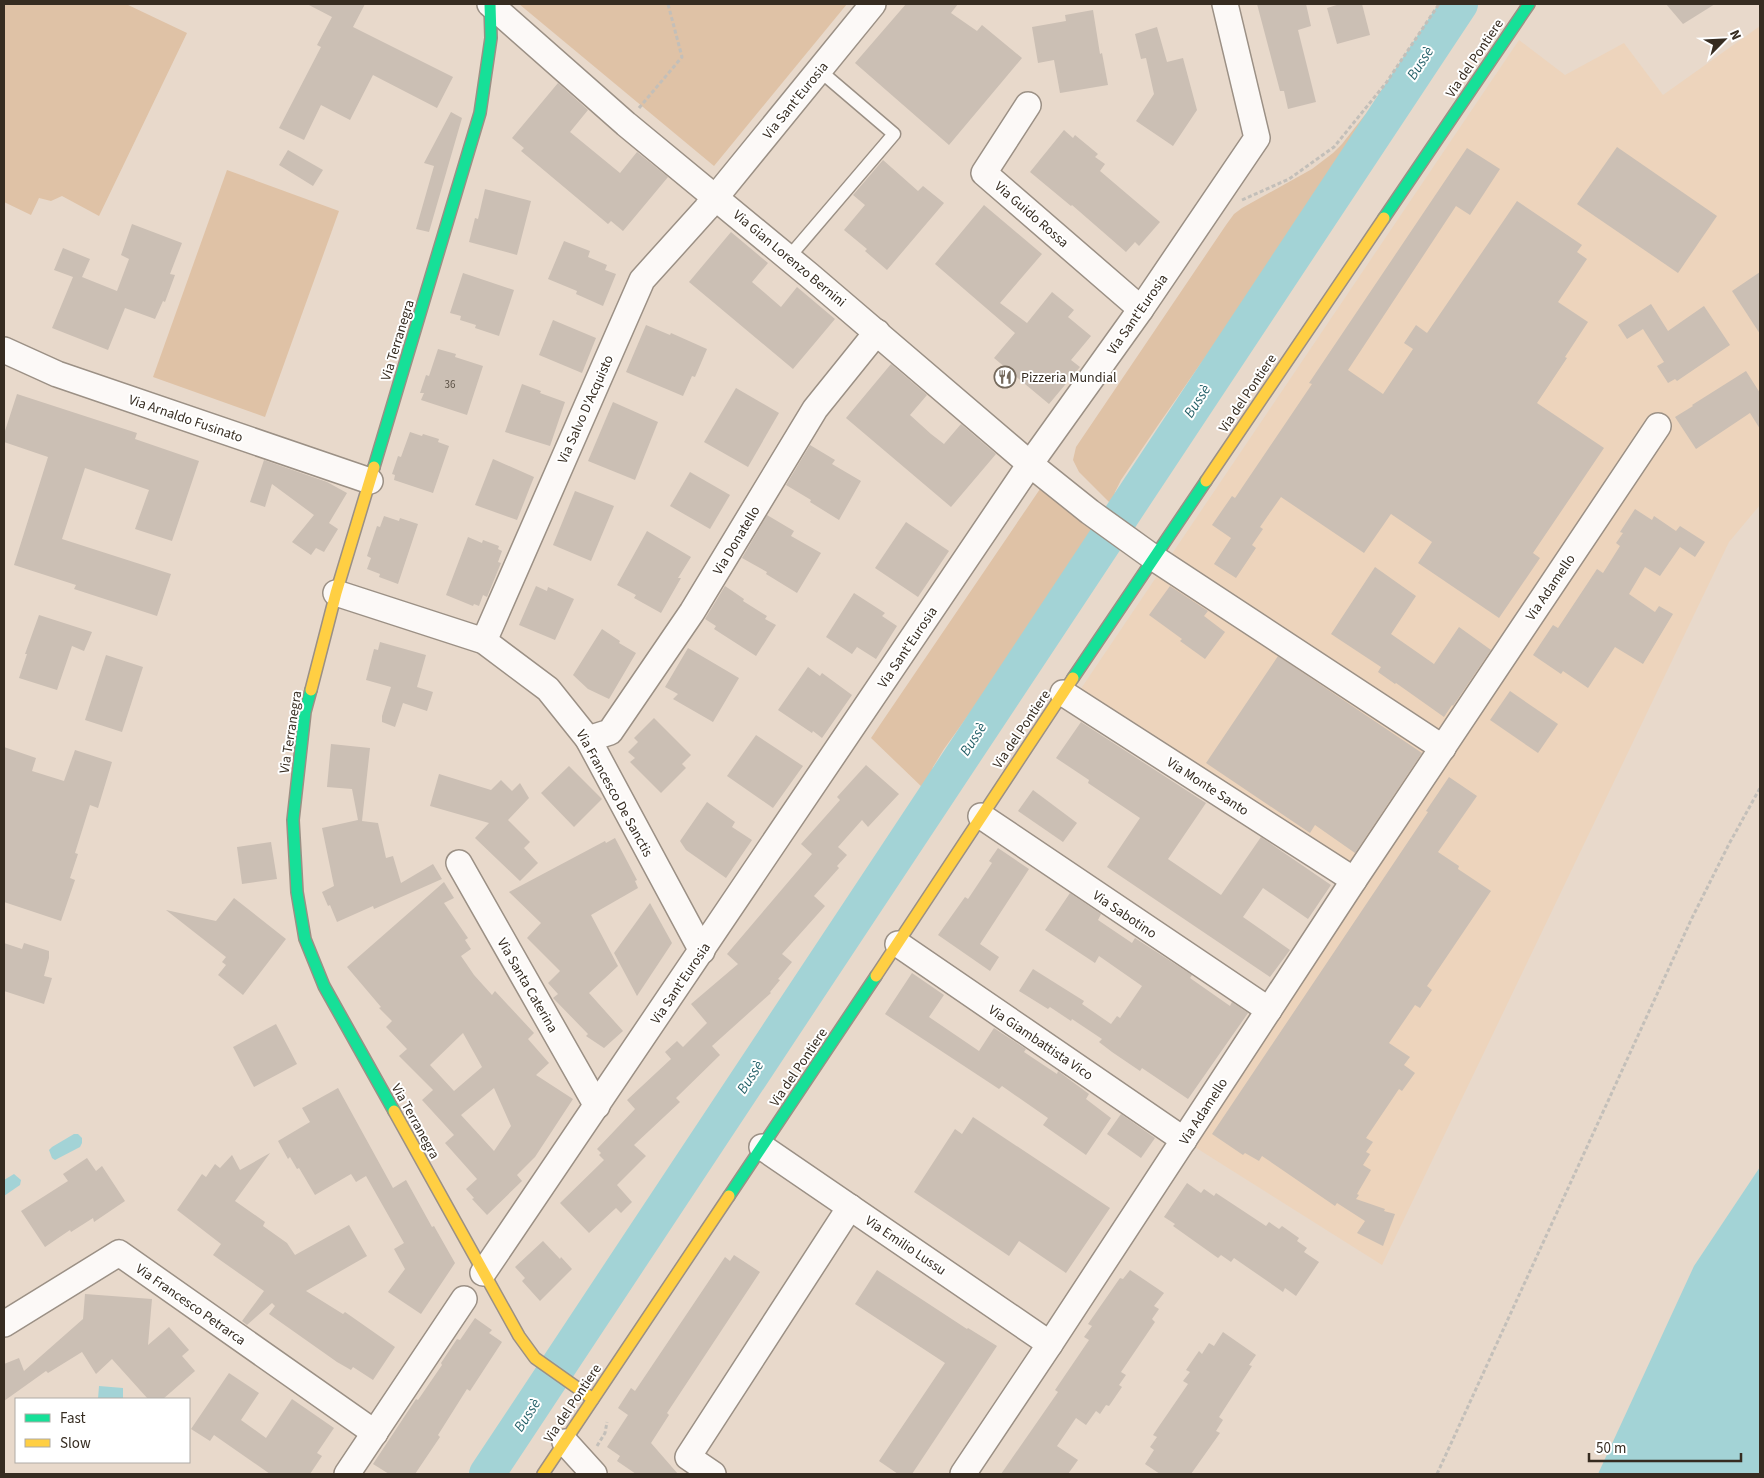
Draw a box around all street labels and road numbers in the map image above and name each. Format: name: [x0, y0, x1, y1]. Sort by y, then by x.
street label: Via del Pontiere: [1441, 15, 1509, 102]
street label: Via Sant'Eurosia: [758, 58, 833, 144]
street label: Via Guido Rossa: [990, 177, 1073, 253]
street label: Via Gian Lorenzo Bernini: [729, 205, 850, 312]
street label: Via Sant'Eurosia: [1103, 270, 1173, 359]
street label: Via Terranegra: [376, 297, 420, 383]
street label: Via del Pontiere: [1214, 350, 1282, 437]
street label: Via Salvo D'Acquisto: [553, 352, 619, 467]
street label: Via Arnaldo Fusinato: [126, 390, 246, 448]
street label: Via Donatello: [708, 502, 765, 579]
street label: Via Adamello: [1521, 550, 1580, 625]
street label: Via Sant'Eurosia: [873, 603, 943, 692]
street label: Via del Pontiere: [988, 686, 1056, 773]
street label: Via Terranegra: [275, 689, 307, 775]
street label: Via Francesco De Sanctis: [571, 726, 657, 861]
street label: Via Monte Santo: [1162, 753, 1253, 821]
street label: Via Sabotino: [1088, 886, 1161, 944]
street label: Via Santa Caterina: [492, 934, 562, 1037]
street label: Via Sant'Eurosia: [646, 939, 716, 1028]
street label: Via Giambattista Vico: [984, 1000, 1097, 1085]
street label: Via del Pontiere: [765, 1024, 833, 1111]
street label: Via Adamello: [1175, 1074, 1233, 1149]
street label: Via Terranegra: [386, 1080, 444, 1163]
street label: Via Emilio Lussu: [861, 1211, 950, 1280]
street label: Via Francesco Petrarca: [131, 1259, 250, 1350]
street label: Via del Pontiere: [539, 1360, 607, 1447]

